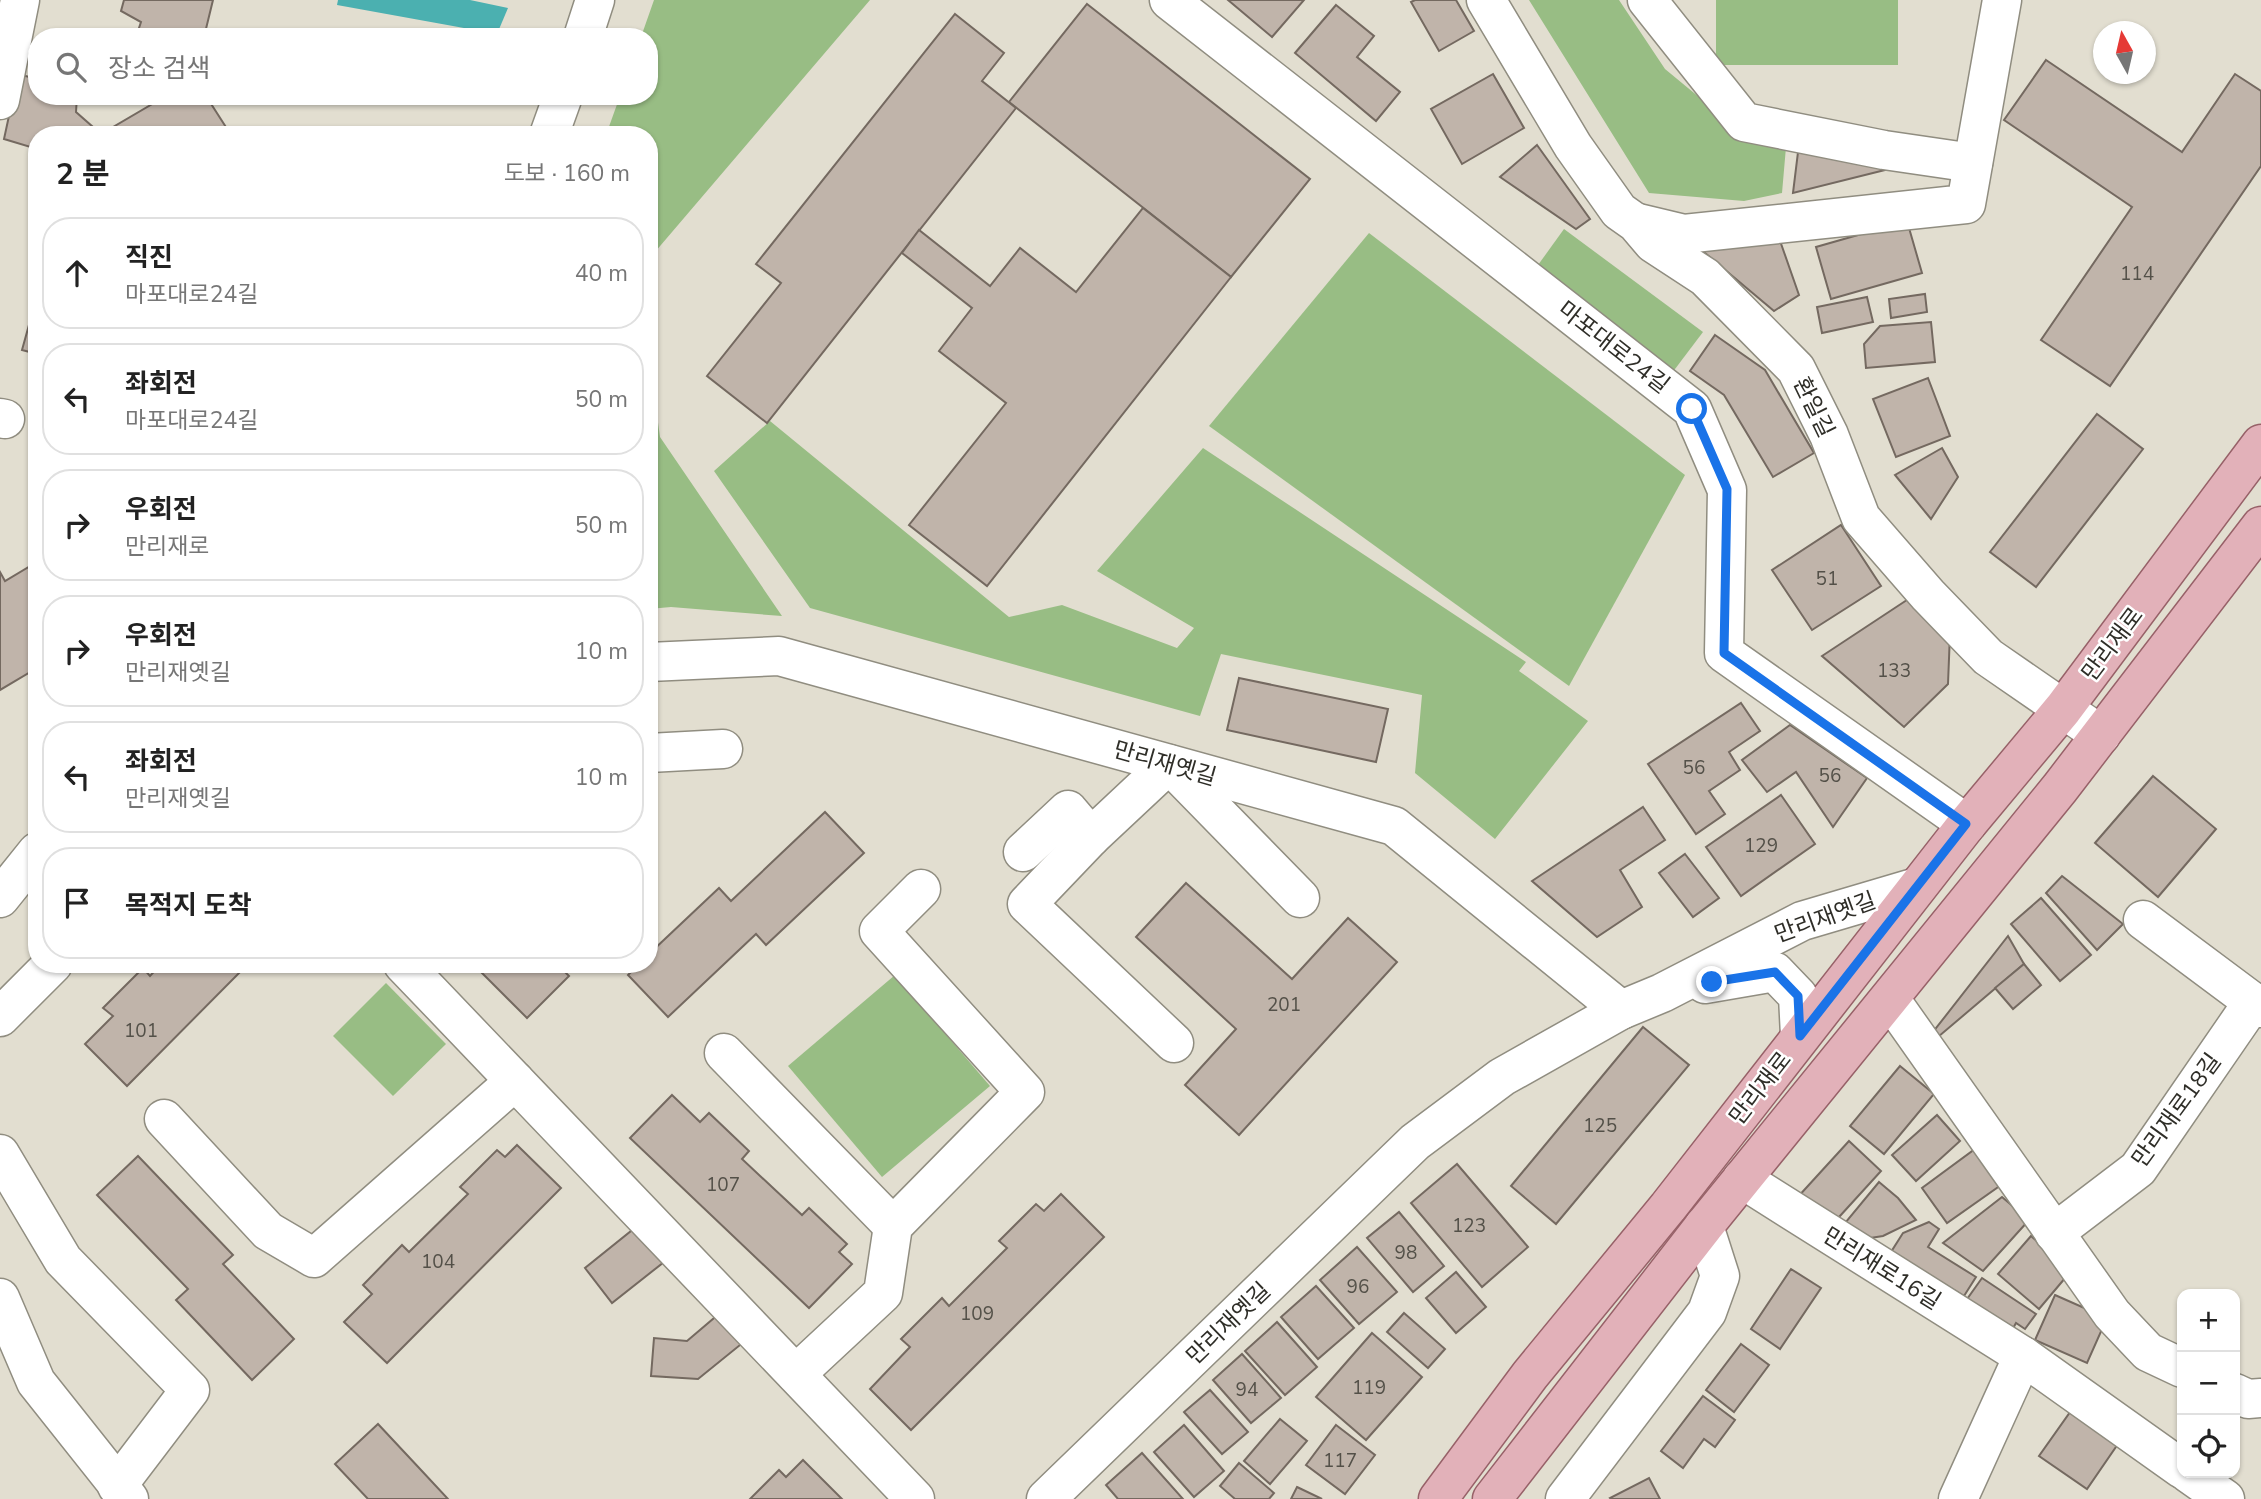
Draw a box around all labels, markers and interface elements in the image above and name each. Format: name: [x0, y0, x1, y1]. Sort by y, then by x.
north arrow: [2093, 21, 2156, 84]
search box: [28, 28, 658, 105]
icon: search: [52, 48, 90, 86]
text: 장소 검색: [108, 51, 210, 86]
text: 2 분: [56, 154, 110, 195]
text: 도보 · 160 m: [504, 158, 630, 189]
text: 직진: [125, 240, 173, 275]
icon: ahead: [58, 254, 96, 292]
text: 40 m: [575, 258, 628, 289]
house number: 114: [2120, 261, 2154, 287]
text: 마포대로24길: [125, 279, 258, 310]
street label: 마포대로24길: [1552, 294, 1676, 401]
text: 좌회전: [125, 366, 197, 401]
street label: 환일길: [1786, 372, 1841, 443]
icon: left: [58, 380, 96, 418]
text: 50 m: [575, 384, 628, 415]
route start: [1676, 393, 1707, 424]
text: 마포대로24길: [125, 405, 258, 436]
text: 우회전: [125, 492, 197, 527]
icon: right: [58, 506, 96, 544]
text: 50 m: [575, 510, 628, 541]
text: 만리재로: [125, 531, 210, 562]
house number: 51: [1816, 566, 1838, 592]
street label: 만리재로: [2075, 601, 2150, 687]
text: 우회전: [125, 618, 197, 653]
icon: right: [58, 632, 96, 670]
text: 10 m: [575, 636, 628, 667]
text: 만리재옛길: [125, 657, 231, 688]
house number: 133: [1877, 658, 1911, 684]
street label: 만리재옛길: [1110, 734, 1220, 793]
text: 좌회전: [125, 744, 197, 779]
house number: 56: [1683, 755, 1705, 781]
icon: left: [58, 758, 96, 796]
text: 10 m: [575, 762, 628, 793]
house number: 56: [1819, 763, 1841, 789]
text: 만리재옛길: [125, 783, 231, 814]
house number: 129: [1744, 833, 1778, 859]
icon: arrive: [58, 884, 96, 922]
street label: 만리재옛길: [1770, 885, 1880, 950]
text: 목적지 도착: [125, 888, 252, 923]
route end: [1696, 966, 1727, 997]
house number: 201: [1267, 992, 1301, 1018]
house number: 101: [124, 1018, 158, 1044]
street label: 만리재로: [1722, 1045, 1799, 1131]
street label: 만리재로18길: [2125, 1047, 2228, 1173]
house number: 125: [1583, 1113, 1617, 1139]
house number: 107: [706, 1172, 740, 1198]
house number: 123: [1452, 1213, 1486, 1239]
street label: 만리재로16길: [1817, 1220, 1947, 1317]
house number: 98: [1395, 1240, 1417, 1266]
house number: 104: [421, 1249, 455, 1275]
house number: 96: [1347, 1274, 1369, 1300]
street label: 만리재옛길: [1180, 1275, 1277, 1371]
map controls: [2177, 1289, 2240, 1478]
button: +: [2177, 1289, 2240, 1352]
house number: 109: [960, 1301, 994, 1327]
button: −: [2177, 1352, 2240, 1415]
house number: 119: [1352, 1375, 1386, 1401]
house number: 94: [1236, 1377, 1258, 1403]
button: locate: [2177, 1415, 2240, 1478]
house number: 117: [1323, 1448, 1357, 1474]

